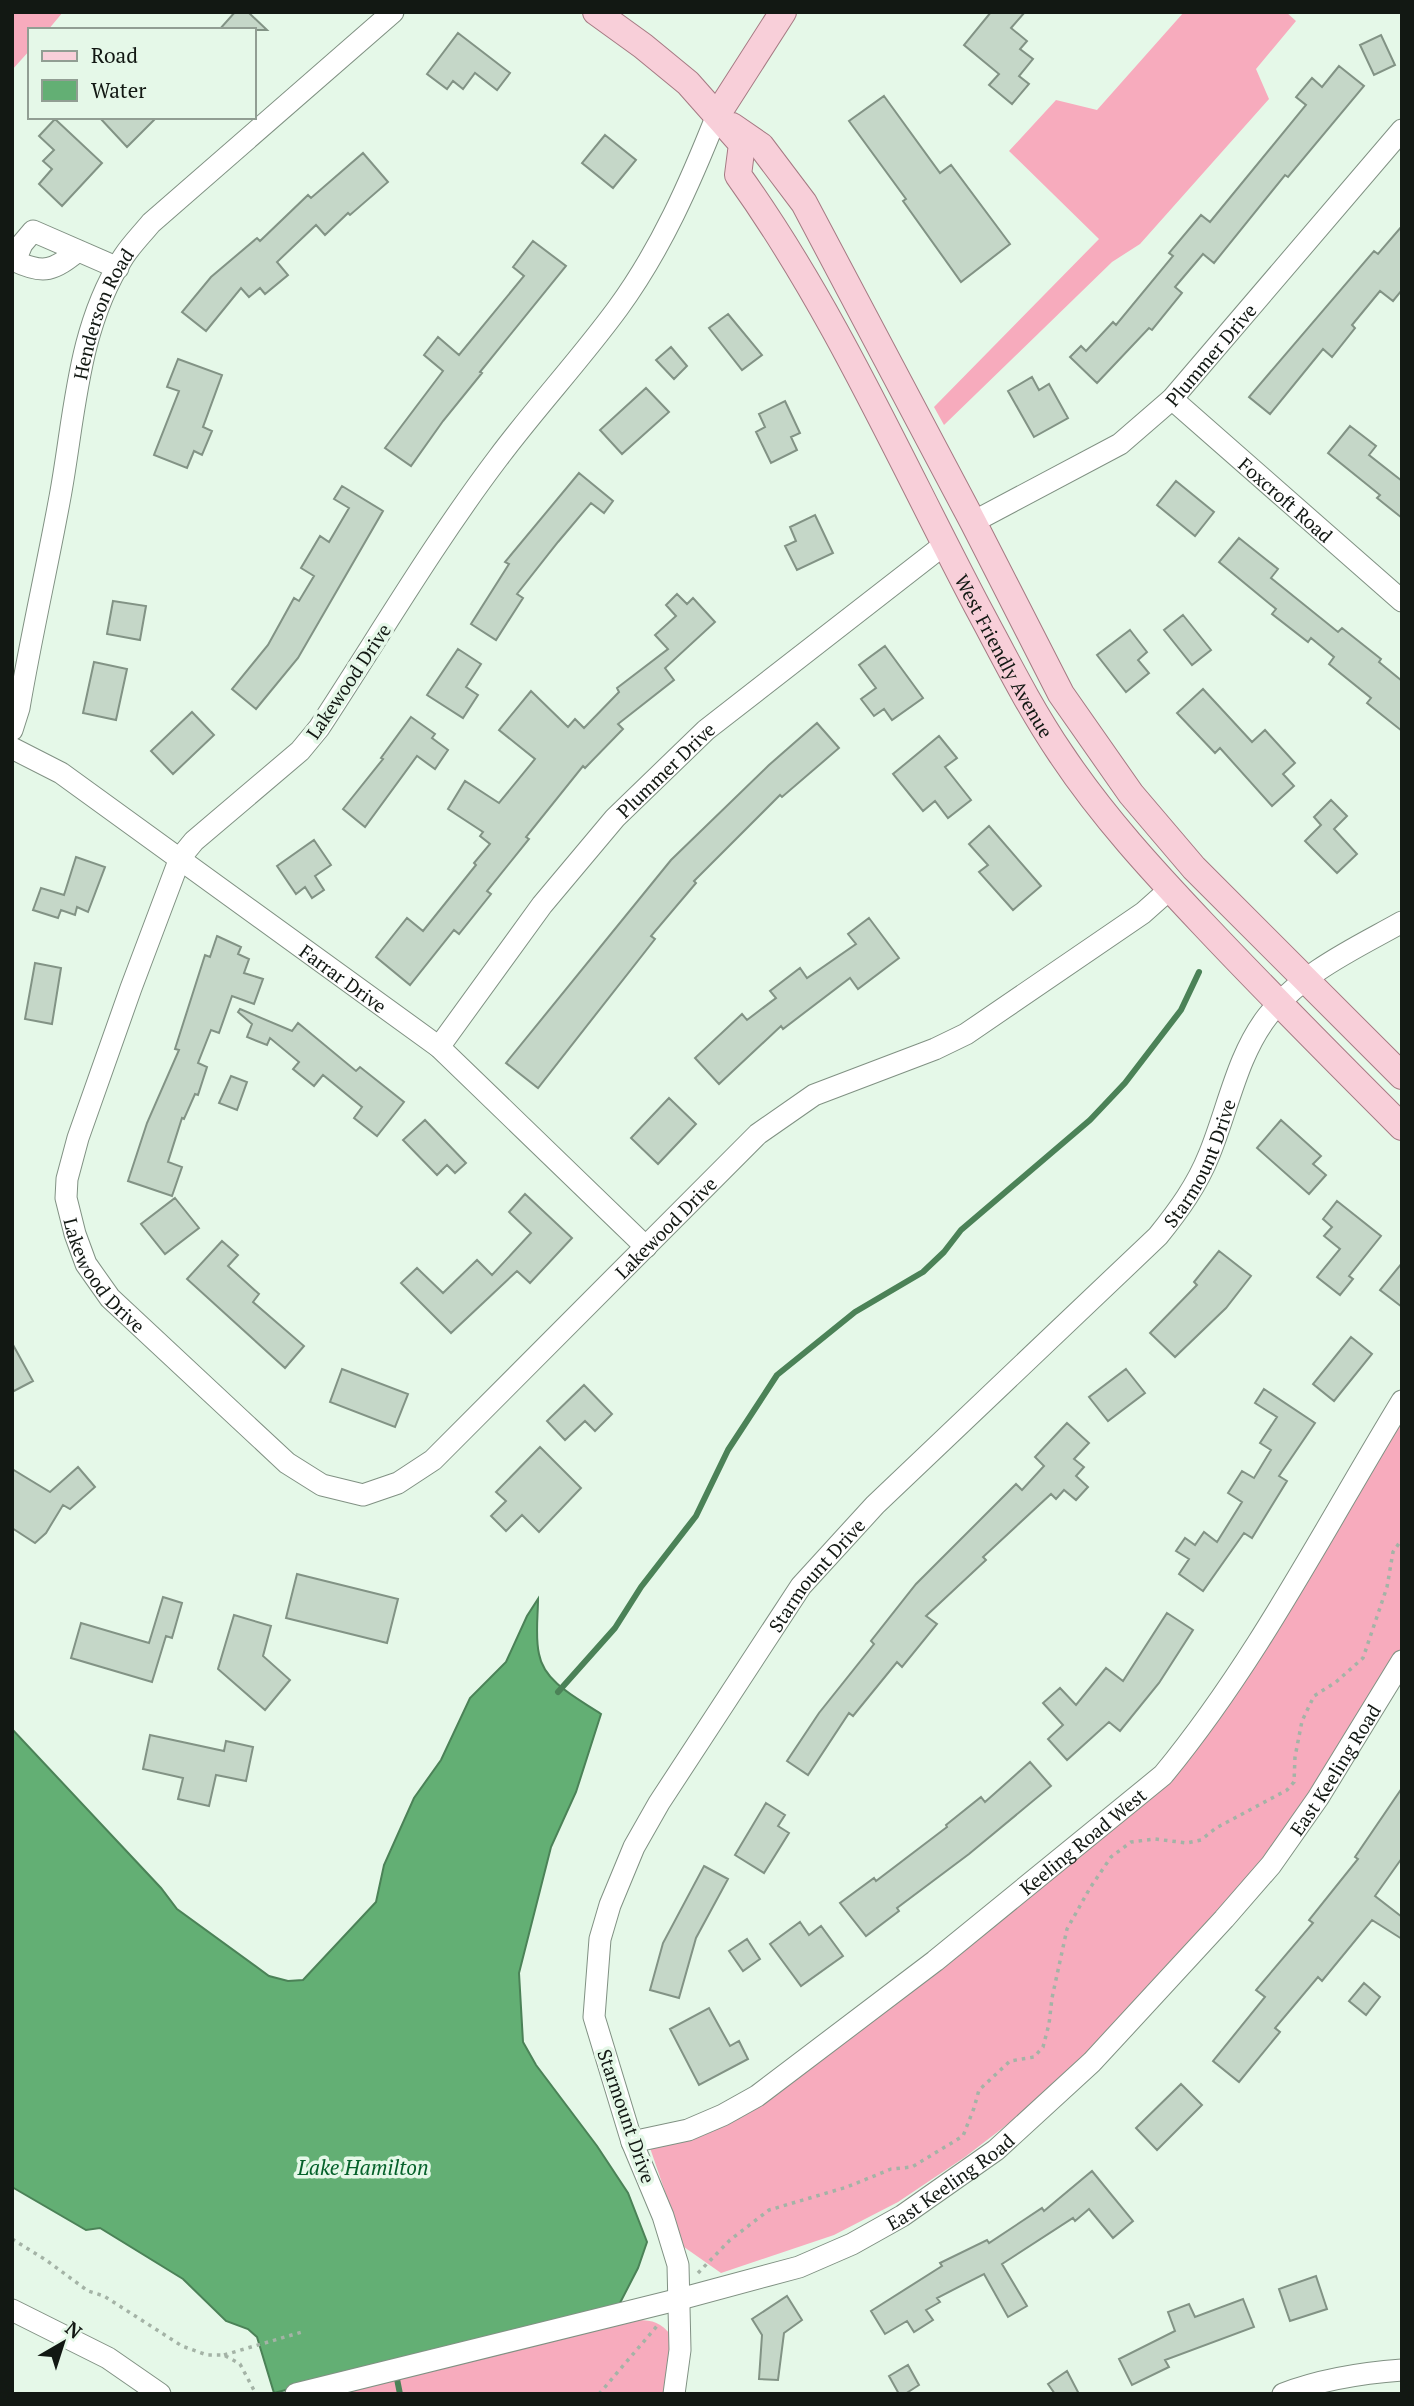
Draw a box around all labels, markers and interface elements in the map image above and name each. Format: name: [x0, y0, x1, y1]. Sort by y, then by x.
legend: [28, 28, 256, 119]
text: Road: [91, 41, 138, 69]
text: Water: [91, 76, 146, 104]
street label: Henderson Road: [67, 243, 139, 382]
street label: Plummer Drive: [1159, 298, 1261, 411]
street label: Foxcroft Road: [1234, 451, 1339, 548]
street label: West Friendly Avenue: [950, 570, 1059, 742]
street label: Lakewood Drive: [300, 618, 396, 744]
street label: Plummer Drive: [611, 716, 719, 823]
street label: Farrar Drive: [295, 938, 392, 1018]
street label: Starmount Drive: [1157, 1095, 1240, 1232]
street label: Lakewood Drive: [609, 1171, 721, 1283]
street label: Lakewood Drive: [59, 1215, 151, 1337]
street label: Starmount Drive: [762, 1512, 870, 1636]
street label: East Keeling Road: [1283, 1699, 1386, 1840]
street label: Keeling Road West: [1014, 1782, 1151, 1900]
street label: Starmount Drive: [592, 2046, 662, 2186]
street label: East Keeling Road: [882, 2127, 1019, 2235]
water label: Lake Hamilton: [296, 2153, 429, 2181]
north arrow: [28, 2308, 98, 2378]
text: N: [61, 2315, 88, 2344]

